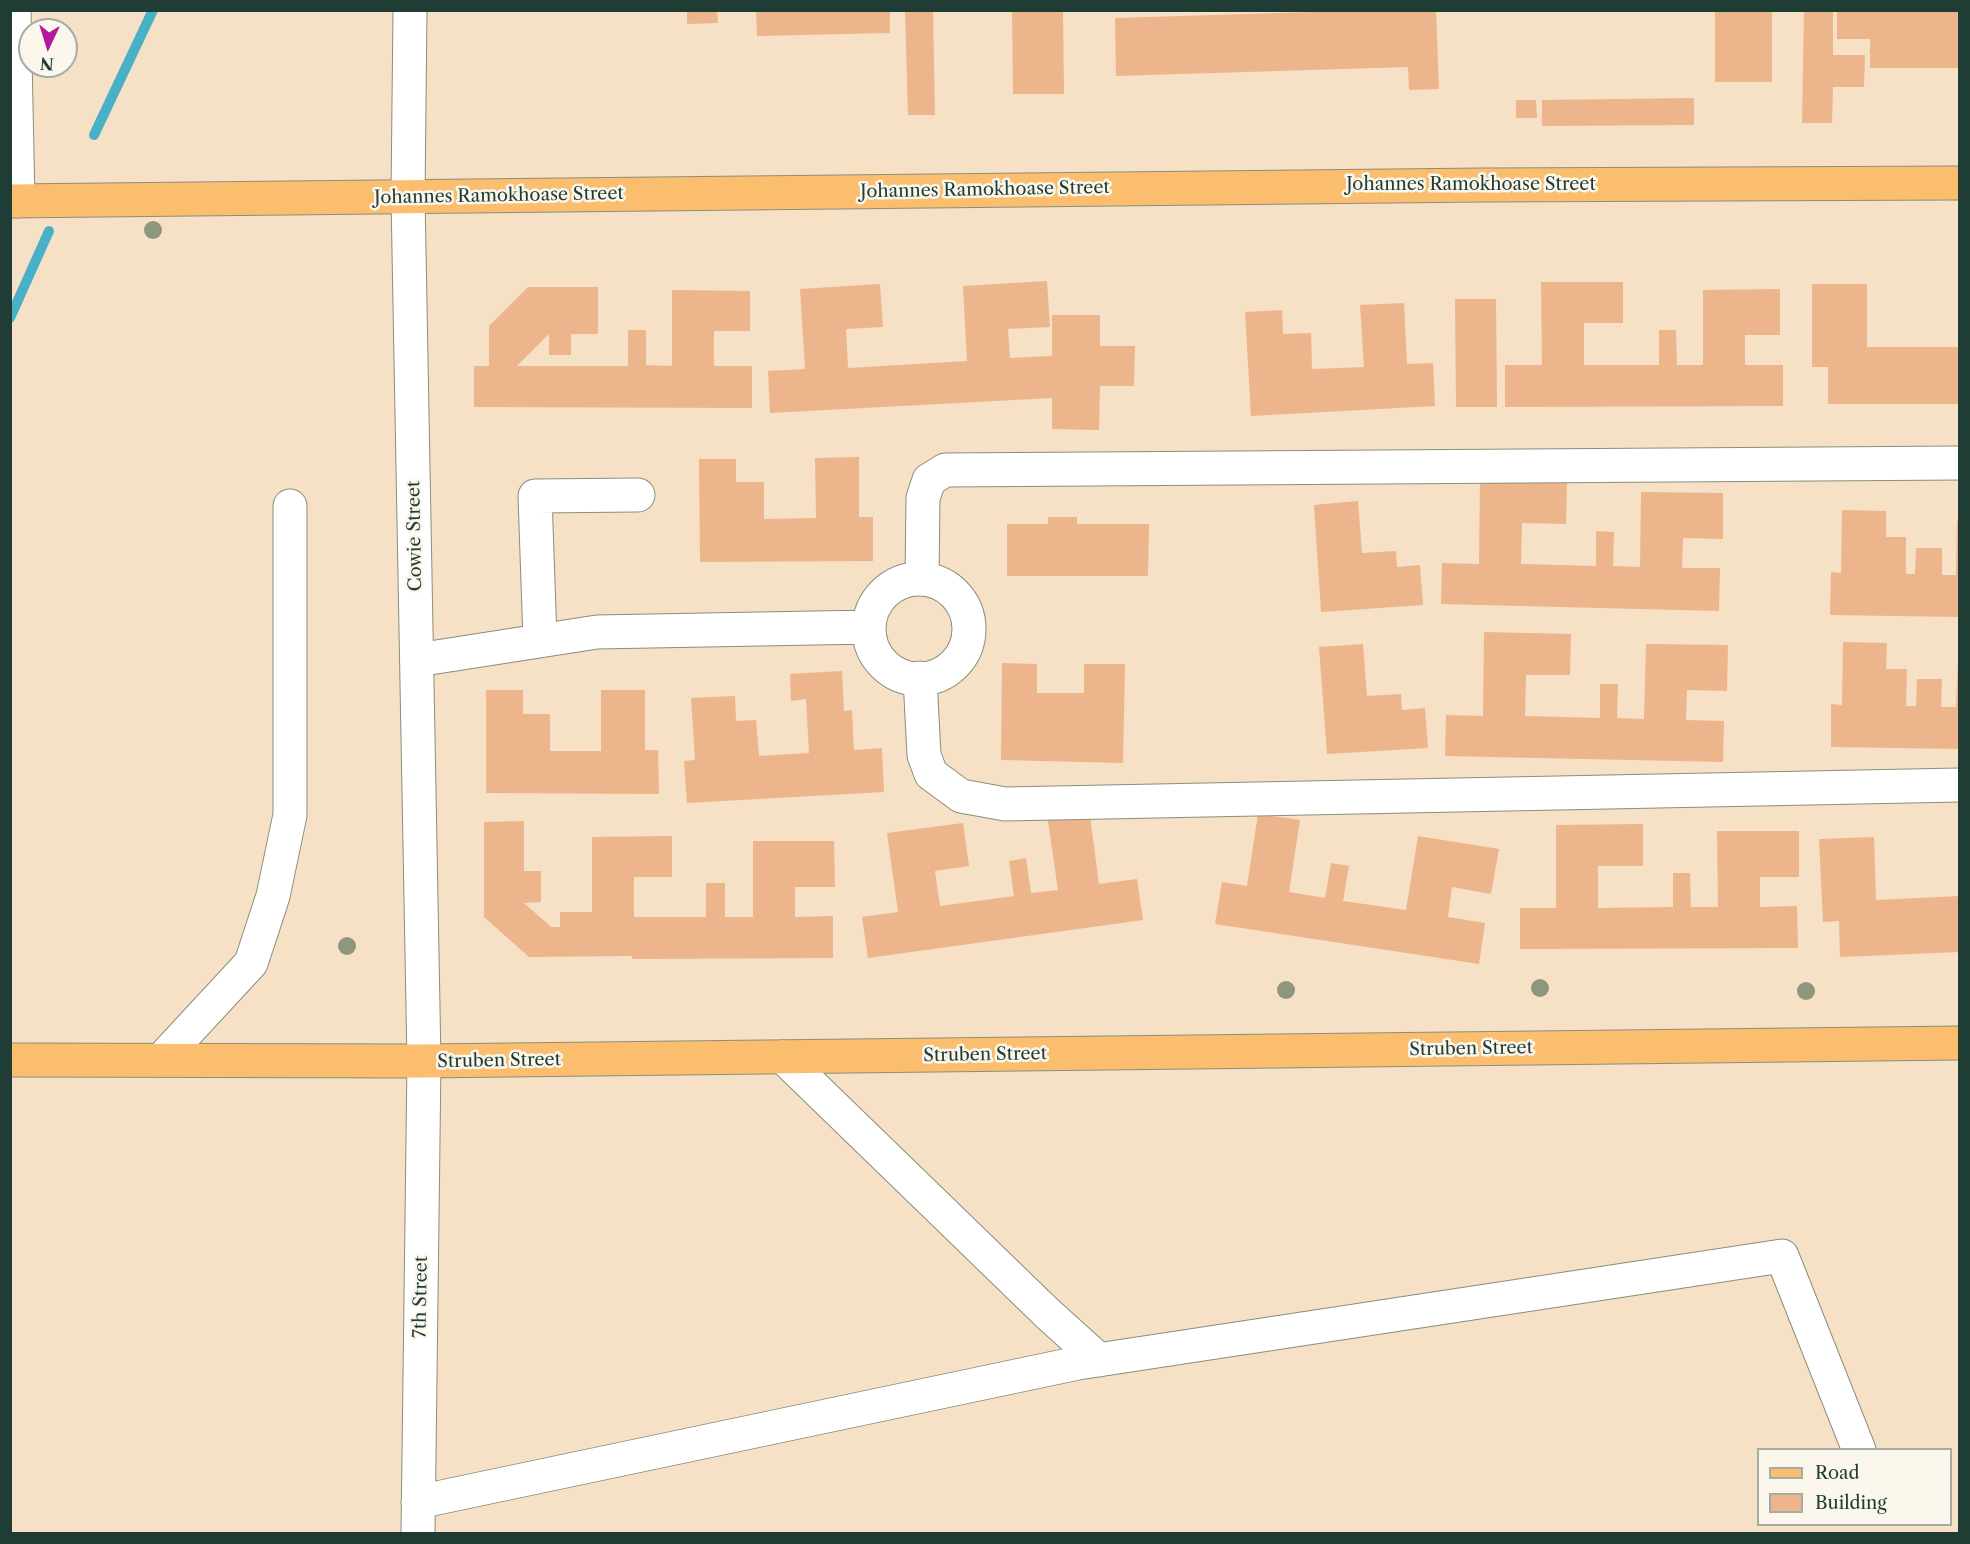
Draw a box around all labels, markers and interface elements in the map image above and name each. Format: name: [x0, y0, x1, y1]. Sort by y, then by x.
north arrow: [18, 18, 78, 78]
text: N: [39, 54, 55, 74]
street label: Johannes Ramokhoase Street: [1346, 174, 1596, 196]
street label: Johannes Ramokhoase Street: [860, 177, 1110, 203]
street label: Johannes Ramokhoase Street: [374, 183, 624, 209]
street label: Cowie Street: [403, 480, 427, 592]
street label: Struben Street: [1409, 1037, 1533, 1061]
street label: Struben Street: [923, 1043, 1047, 1067]
street label: Struben Street: [437, 1049, 561, 1073]
street label: 7th Street: [409, 1256, 433, 1338]
legend: [1757, 1448, 1952, 1526]
text: Road: [1815, 1462, 1860, 1484]
text: Building: [1815, 1492, 1887, 1514]

